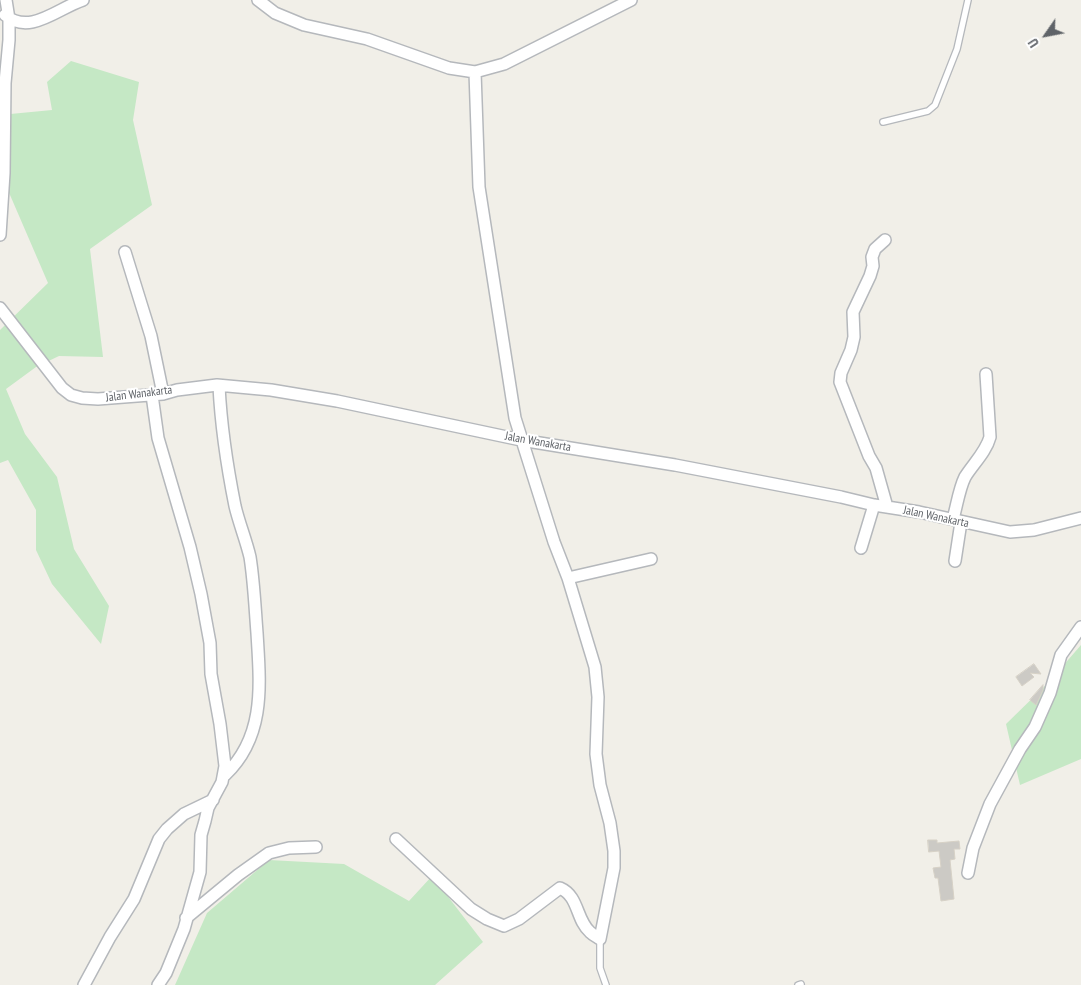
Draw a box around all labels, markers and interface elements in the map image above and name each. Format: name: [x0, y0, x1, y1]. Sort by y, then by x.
north arrow: [1021, 10, 1071, 60]
text: U: [1024, 35, 1043, 51]
street label: Jalan Wanakarta: [105, 383, 173, 405]
street label: Jalan Wanakarta: [504, 429, 572, 455]
street label: Jalan Wanakarta: [902, 503, 970, 531]

